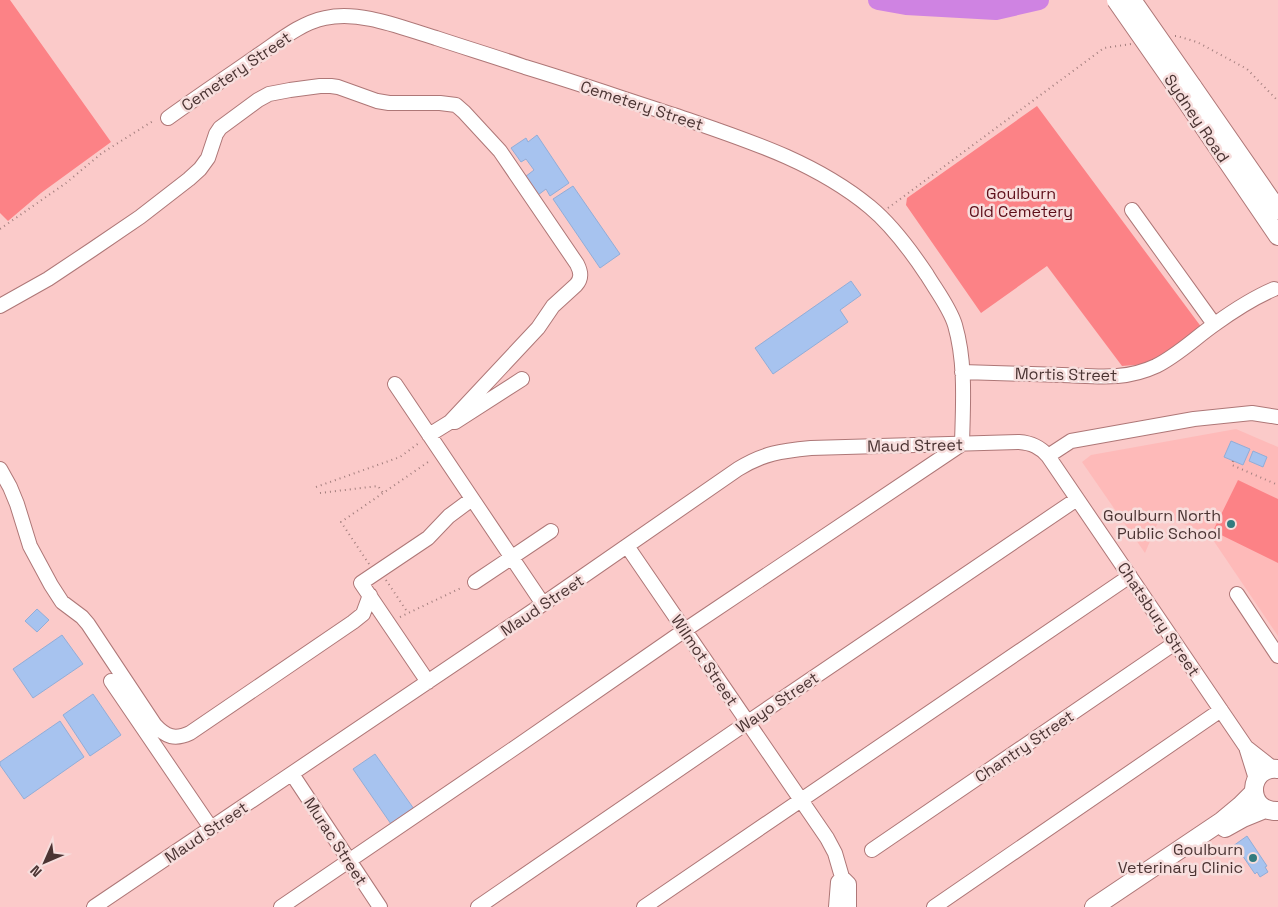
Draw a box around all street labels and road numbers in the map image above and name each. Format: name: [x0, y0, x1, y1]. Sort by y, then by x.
street label: Cemetery Street: [177, 27, 295, 116]
street label: Sydney Road: [1159, 70, 1234, 167]
street label: Cemetery Street: [578, 76, 706, 135]
street label: Mortis Street: [1015, 363, 1117, 386]
street label: Maud Street: [867, 434, 963, 457]
street label: Chatsbury Street: [1113, 558, 1205, 680]
street label: Maud Street: [497, 570, 588, 641]
street label: Wilmot Street: [666, 611, 743, 710]
street label: Wayo Street: [732, 667, 823, 738]
street label: Chantry Street: [971, 706, 1078, 787]
street label: Murac Street: [299, 793, 372, 889]
street label: Maud Street: [161, 797, 252, 868]

